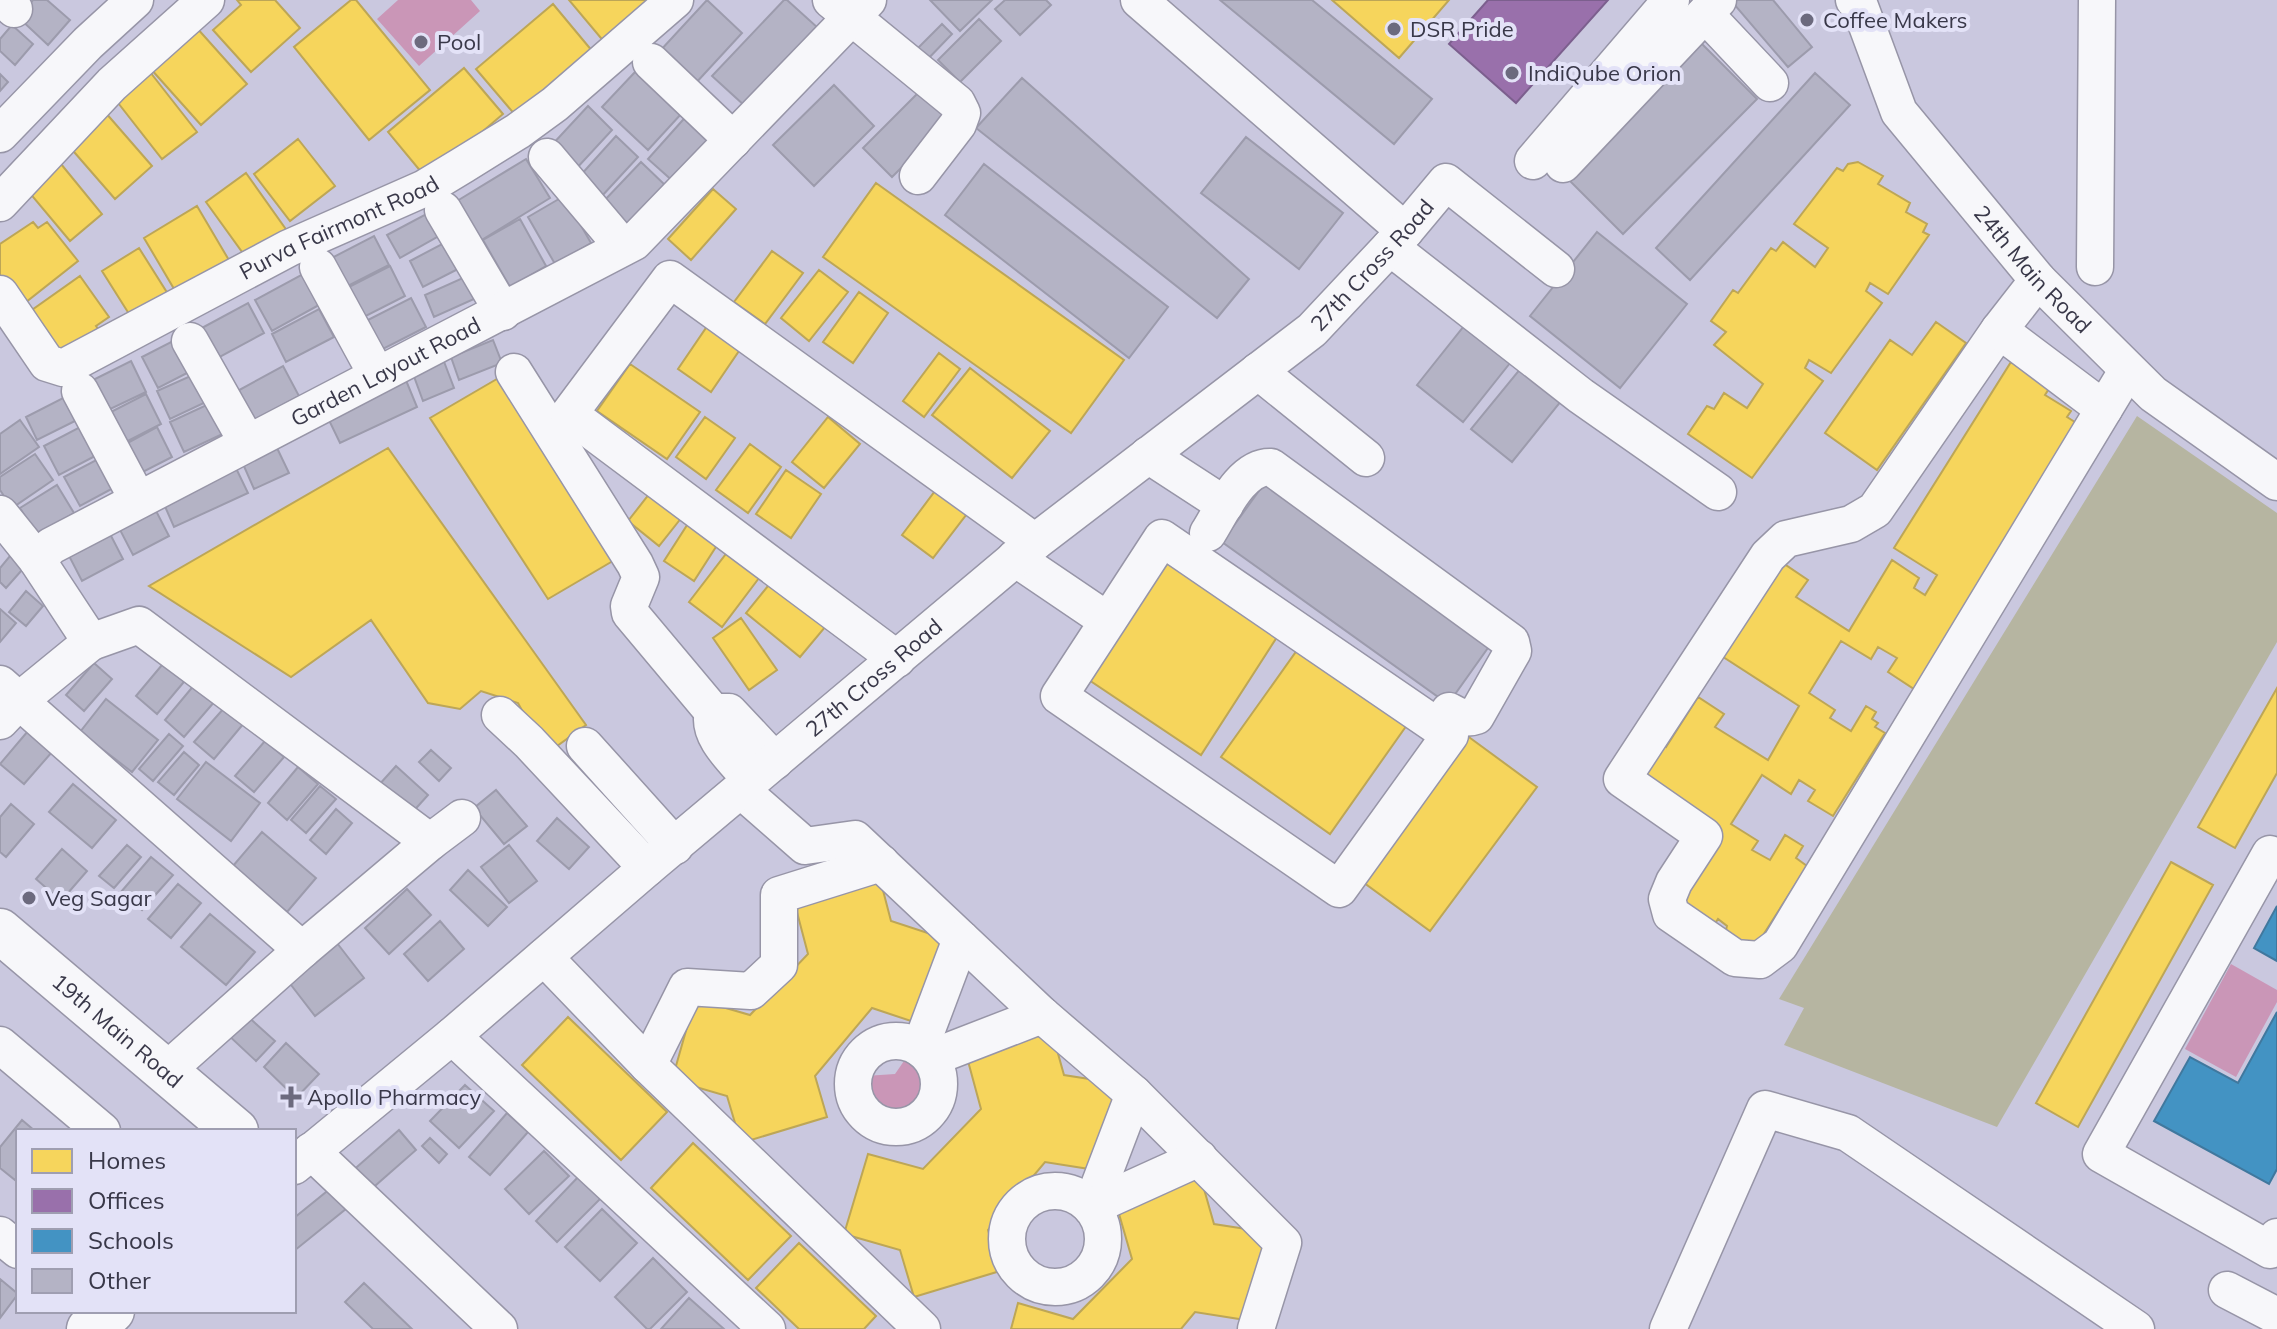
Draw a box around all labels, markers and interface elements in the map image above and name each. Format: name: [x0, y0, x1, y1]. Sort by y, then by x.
place label: Coffee Makers: [1823, 6, 1968, 34]
marker: Coffee Makers: [1798, 11, 1816, 29]
place label: DSR Pride: [1410, 15, 1514, 43]
marker: DSR Pride: [1385, 20, 1403, 38]
place label: Pool: [437, 28, 481, 56]
marker: Pool: [412, 33, 430, 51]
place label: IndiQube Orion: [1528, 59, 1681, 87]
marker: IndiQube Orion: [1503, 64, 1521, 82]
street label: Purva Fairmont Road: [234, 169, 444, 286]
street label: 27th Cross Road: [1304, 193, 1440, 337]
street label: 24th Main Road: [1968, 199, 2097, 339]
street label: Garden Layout Road: [286, 311, 485, 433]
street label: 27th Cross Road: [800, 612, 948, 743]
place label: Veg Sagar: [45, 884, 151, 912]
marker: Veg Sagar: [20, 889, 38, 907]
street label: 19th Main Road: [46, 967, 189, 1094]
place label: Apollo Pharmacy: [307, 1083, 482, 1111]
marker: Apollo Pharmacy: [282, 1088, 300, 1106]
legend: [16, 1129, 296, 1313]
text: Homes: [88, 1145, 166, 1175]
text: Offices: [88, 1185, 165, 1215]
text: Schools: [88, 1225, 174, 1255]
text: Other: [88, 1265, 151, 1295]

